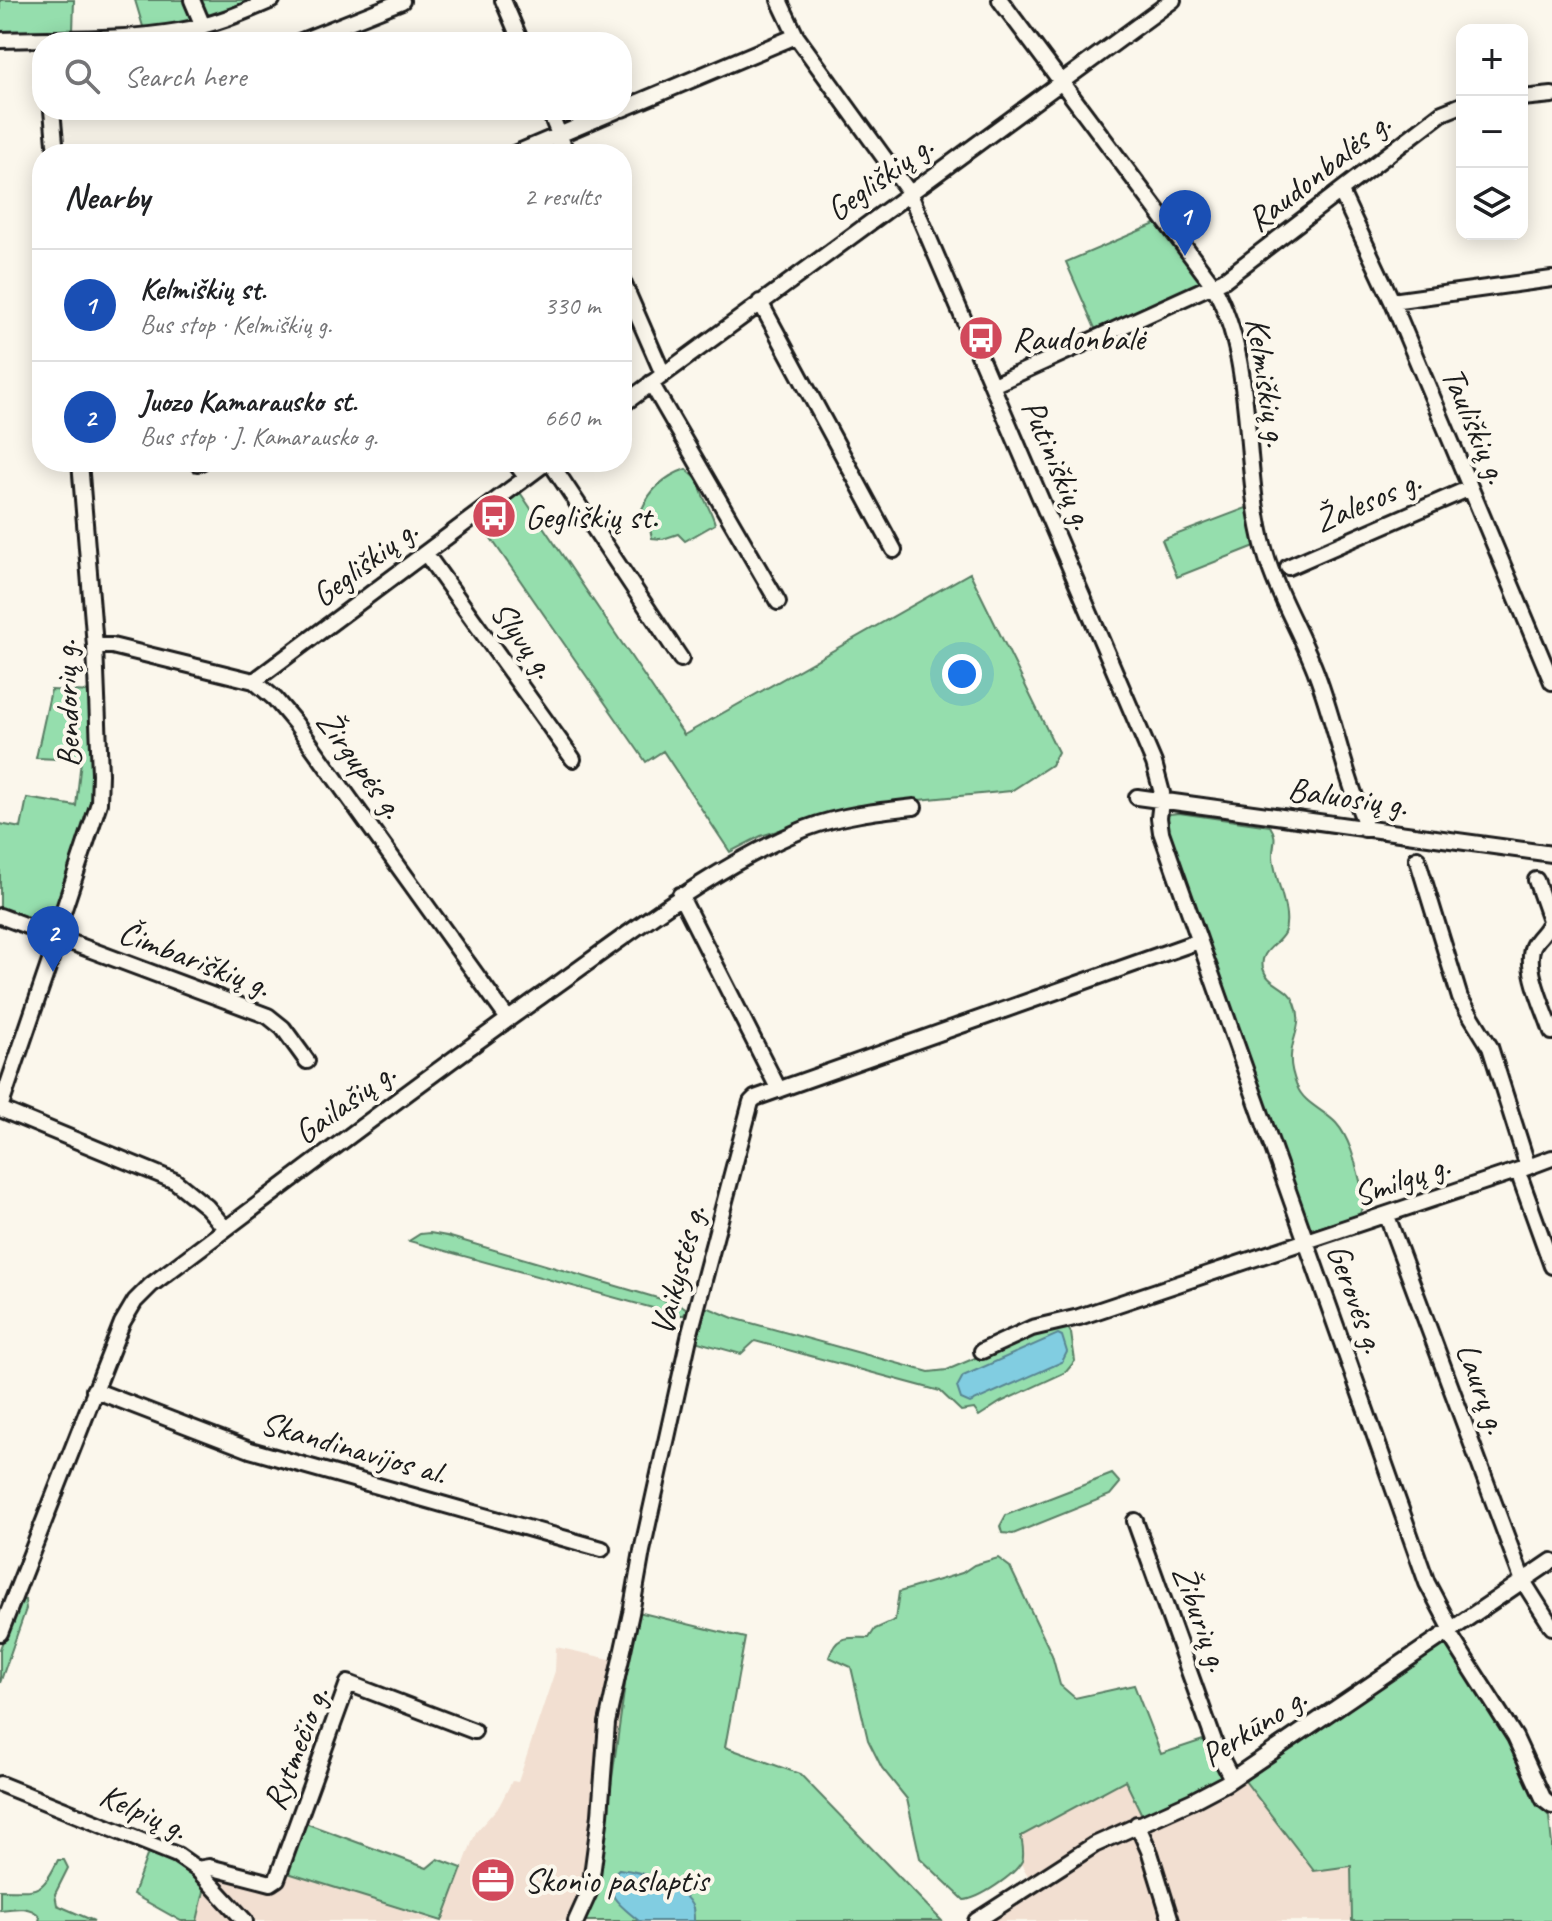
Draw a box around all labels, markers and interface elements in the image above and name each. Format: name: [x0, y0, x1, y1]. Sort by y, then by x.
map controls: [1456, 24, 1528, 240]
button: +: [1456, 24, 1528, 96]
search box: [32, 32, 632, 120]
icon: search: [60, 54, 104, 98]
text: Search here: [124, 57, 246, 95]
button: −: [1456, 96, 1528, 168]
street label: Raudonbalės g.: [1238, 102, 1399, 241]
street label: Gegliškių g.: [817, 124, 942, 231]
button: layers: [1456, 168, 1528, 240]
text: Nearby: [64, 175, 150, 218]
text: 2 results: [524, 180, 600, 213]
pin: 1: [1159, 190, 1211, 256]
text: Kelmiškių st.: [140, 270, 266, 308]
text: 1: [84, 289, 96, 322]
text: 330 m: [544, 289, 600, 322]
text: Bus stop · Kelmiškių g.: [140, 308, 332, 341]
bus stop icon: Raudonbalė: [957, 314, 1005, 362]
street label: Kelmiškių g.: [1236, 314, 1299, 450]
place label: Raudonbalė: [1012, 317, 1147, 360]
street label: Tauliškių g.: [1432, 360, 1519, 490]
text: Juozo Kamarausko st.: [140, 382, 357, 420]
street label: Putiniškių g.: [1012, 393, 1105, 536]
text: 2: [84, 401, 96, 434]
text: 660 m: [544, 401, 600, 434]
text: Bus stop · J. Kamarausko g.: [140, 420, 378, 453]
street label: Žalesos g.: [1307, 459, 1427, 542]
bus stop icon: Gegliškių st.: [470, 492, 518, 540]
place label: Gegliškių st.: [525, 495, 658, 538]
street label: Gegliškių g.: [303, 508, 426, 616]
street label: Slyvų g.: [481, 592, 566, 687]
street label: Bendorių g.: [43, 639, 90, 768]
your location: [942, 654, 982, 694]
street label: Žirgupės g.: [307, 702, 414, 827]
street label: Baluosių g.: [1285, 767, 1411, 826]
pin: 2: [27, 906, 79, 972]
street label: Čimbariškių g.: [113, 910, 277, 1007]
street label: Gailašių g.: [285, 1051, 404, 1154]
street label: Smilgų g.: [1347, 1143, 1455, 1216]
street label: Vaikystės g.: [640, 1200, 715, 1340]
street label: Gerovės g.: [1317, 1238, 1396, 1359]
street label: Laurų g.: [1446, 1337, 1519, 1440]
street label: Skandinavijos al.: [256, 1400, 452, 1495]
street label: Žiburių g.: [1163, 1559, 1241, 1677]
street label: Perkūno g.: [1192, 1676, 1315, 1777]
street label: Rytmečio g.: [252, 1680, 339, 1816]
street label: Kelpių g.: [93, 1773, 195, 1850]
office icon: Skonio paslaptis: [469, 1856, 517, 1904]
place label: Skonio paslaptis: [524, 1859, 711, 1902]

